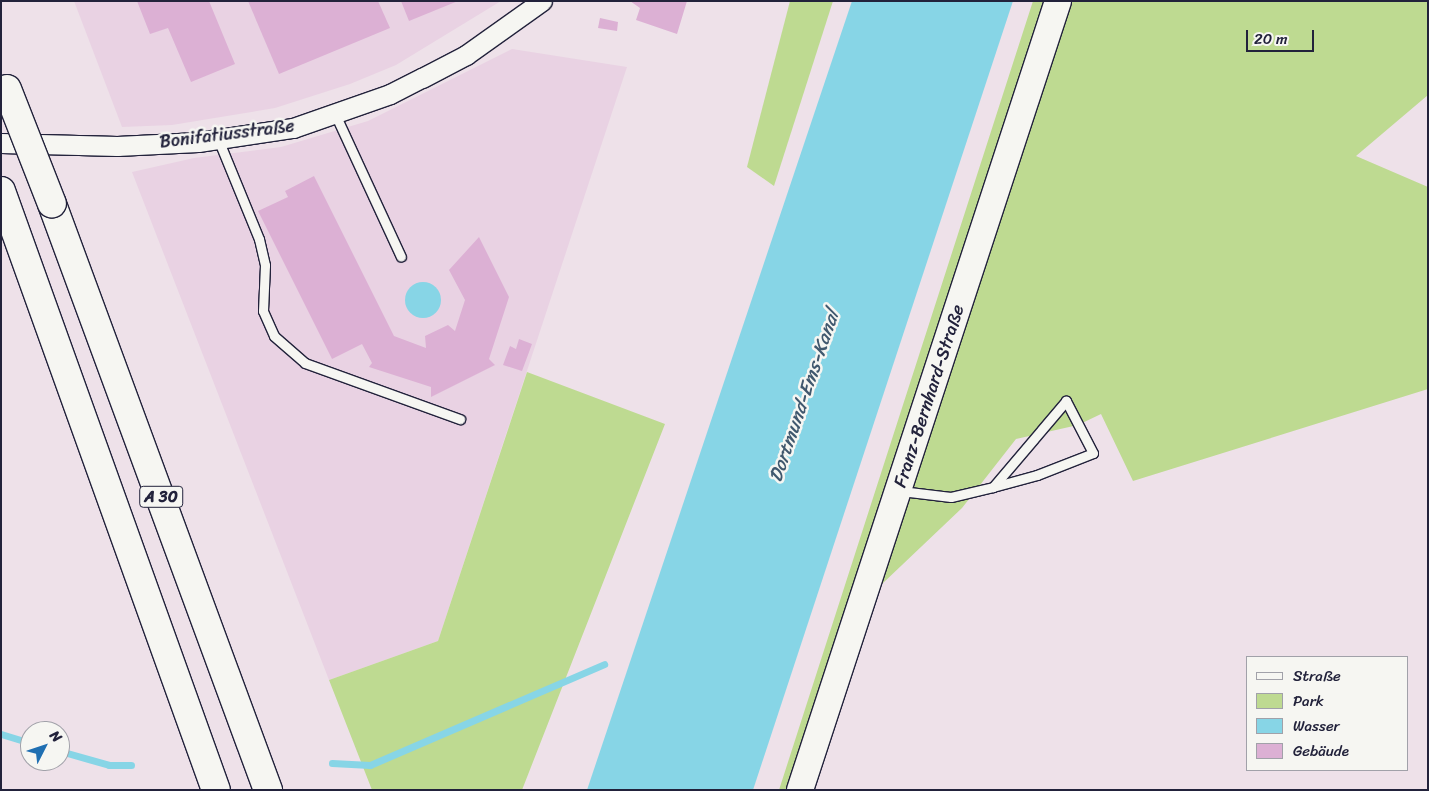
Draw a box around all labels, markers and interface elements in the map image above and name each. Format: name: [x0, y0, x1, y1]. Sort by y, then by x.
scale bar: [1249, 20, 1316, 52]
text: 20 m: [1254, 26, 1288, 52]
street label: Bonifatiusstraße: [158, 115, 296, 153]
street label: Franz-Bernhard-Straße: [889, 302, 969, 490]
water label: Dortmund-Ems-Kanal: [764, 307, 844, 485]
road number: A 30: [138, 484, 184, 511]
legend: [1246, 656, 1409, 771]
text: Straße: [1293, 663, 1341, 689]
text: Park: [1293, 688, 1324, 714]
text: Wasser: [1293, 713, 1340, 739]
north arrow: [20, 721, 70, 771]
text: N: [43, 725, 69, 748]
text: Gebäude: [1293, 738, 1349, 764]

